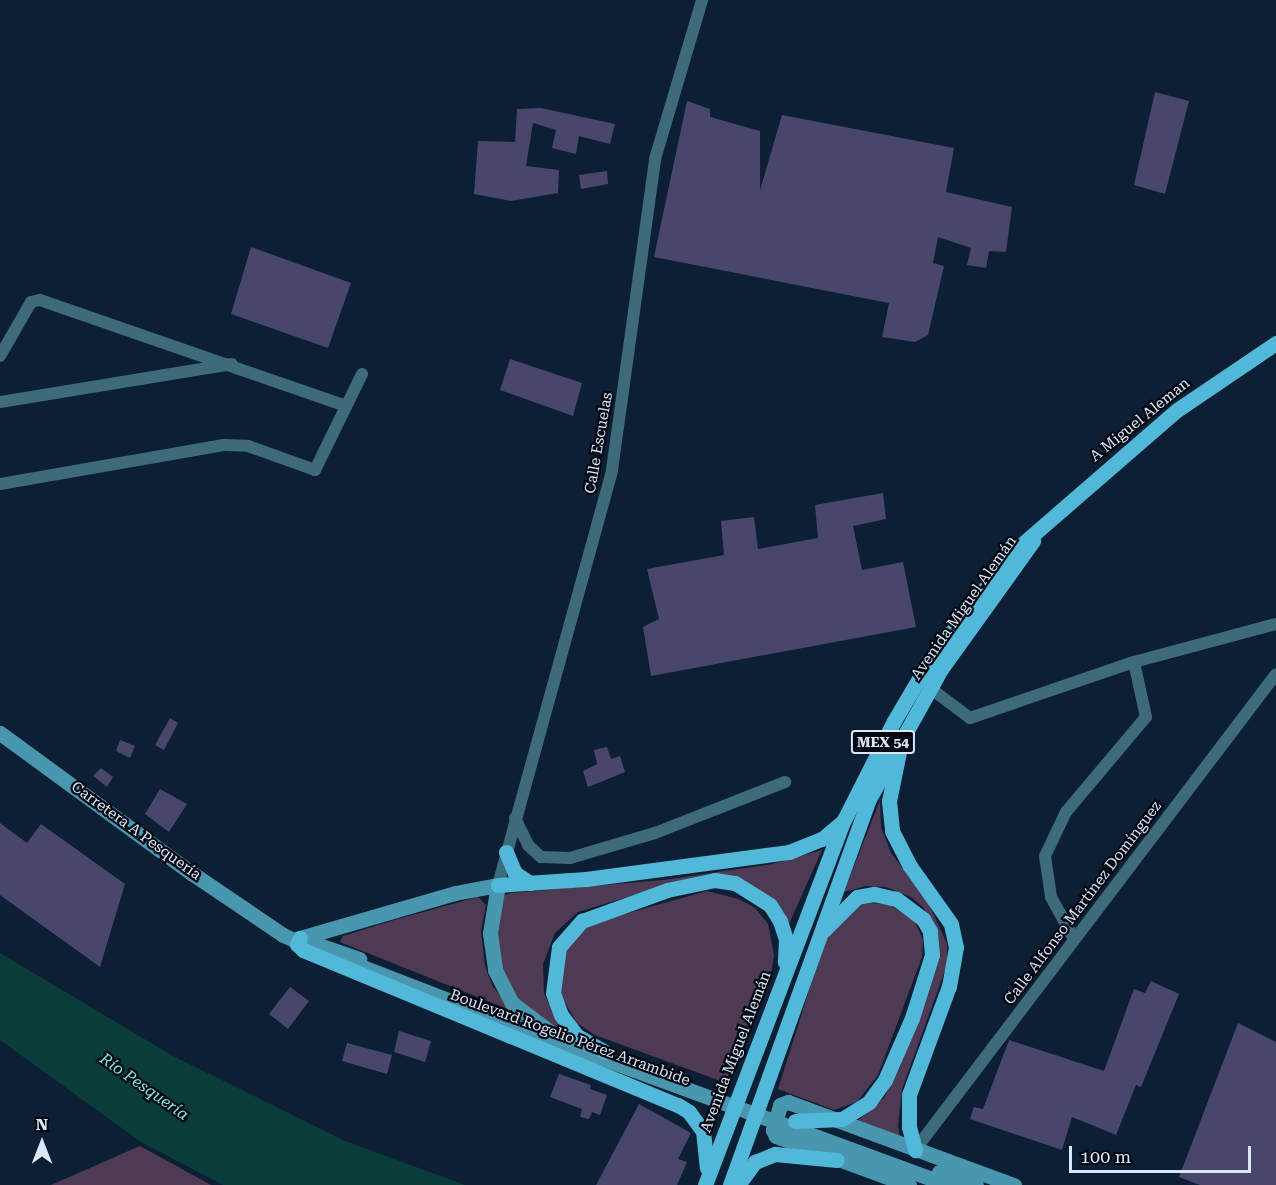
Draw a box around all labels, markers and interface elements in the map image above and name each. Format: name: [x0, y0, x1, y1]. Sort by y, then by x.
street label: A Miguel Aleman: [1087, 374, 1193, 466]
street label: Calle Escuelas: [581, 391, 617, 495]
street label: Avenida Miguel Alemán: [908, 533, 1020, 683]
road number: MEX 54: [850, 731, 916, 753]
street label: Carretera A Pesquería: [68, 778, 204, 884]
street label: Calle Alfonso Martínez Domínguez: [1001, 798, 1165, 1008]
street label: Avenida Miguel Alemán: [697, 969, 775, 1135]
street label: Boulevard Rogelio Pérez Arrambide: [447, 986, 693, 1090]
water label: Río Pesquería: [96, 1049, 192, 1125]
north arrow: [12, 1113, 72, 1173]
text: N: [36, 1115, 48, 1134]
scale bar: [1072, 1134, 1254, 1172]
text: 100 m: [1080, 1146, 1131, 1167]

